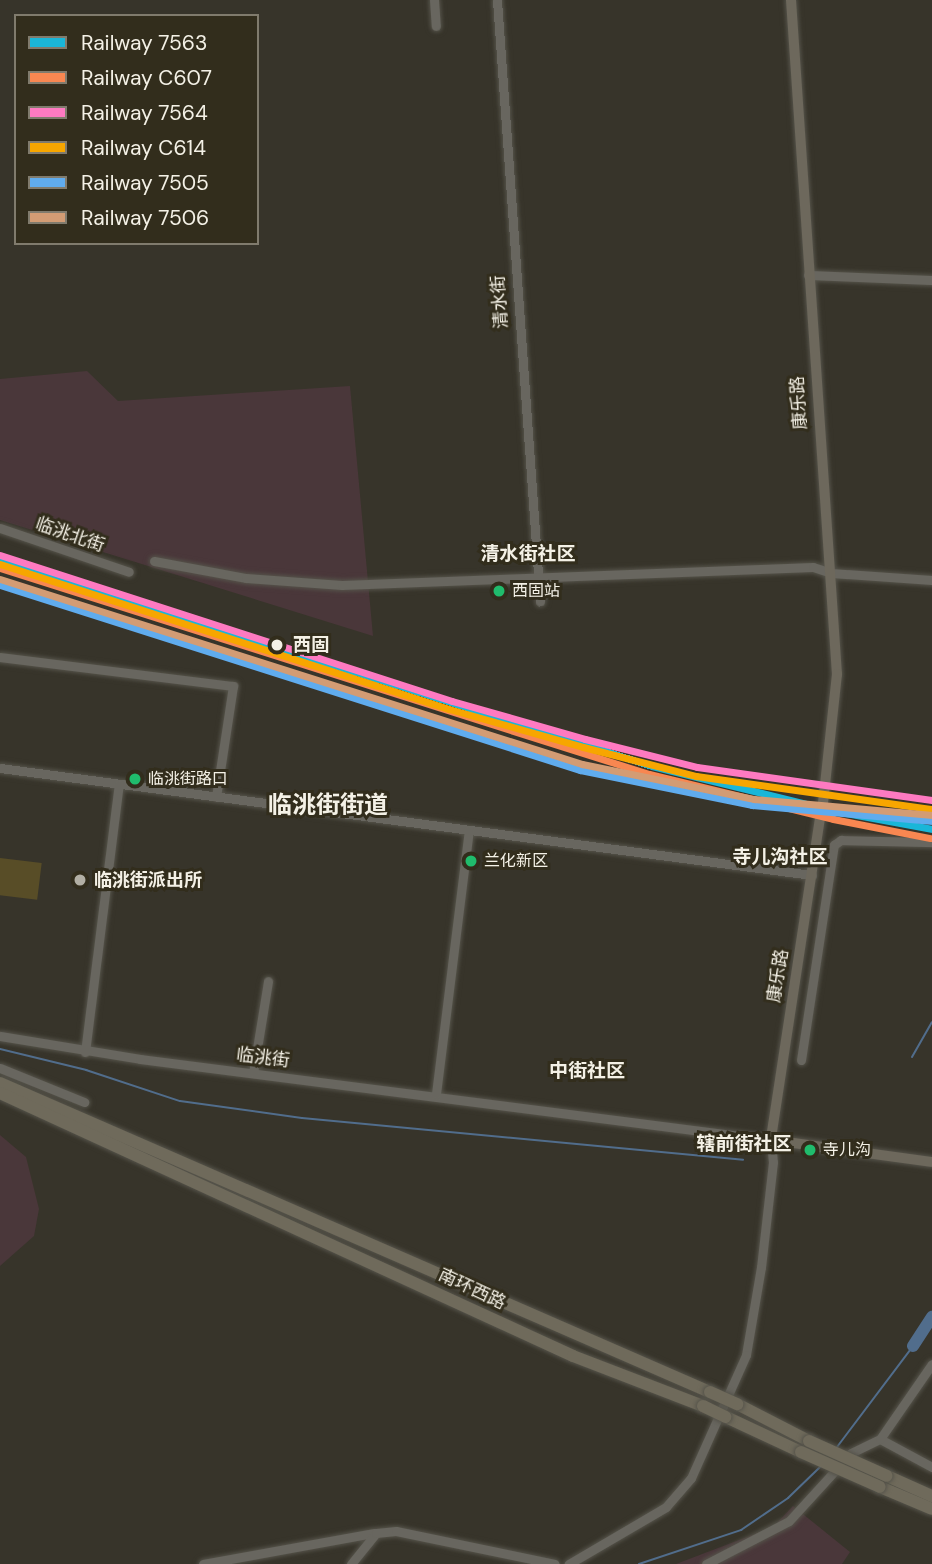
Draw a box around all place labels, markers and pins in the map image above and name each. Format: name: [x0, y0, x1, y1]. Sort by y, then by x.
place label: 西固站: [512, 581, 560, 601]
marker: 西固站: [492, 584, 506, 598]
place label: 西固: [293, 634, 329, 656]
marker: 西固: [267, 635, 287, 655]
place label: 临洮街路口: [148, 769, 228, 789]
marker: 临洮街路口: [128, 772, 142, 786]
place label: 兰化新区: [484, 851, 548, 871]
marker: 兰化新区: [464, 854, 478, 868]
place label: 临洮街派出所: [94, 869, 202, 891]
marker: 临洮街派出所: [72, 872, 88, 888]
place label: 寺儿沟: [823, 1140, 871, 1160]
marker: 寺儿沟: [803, 1143, 817, 1157]

